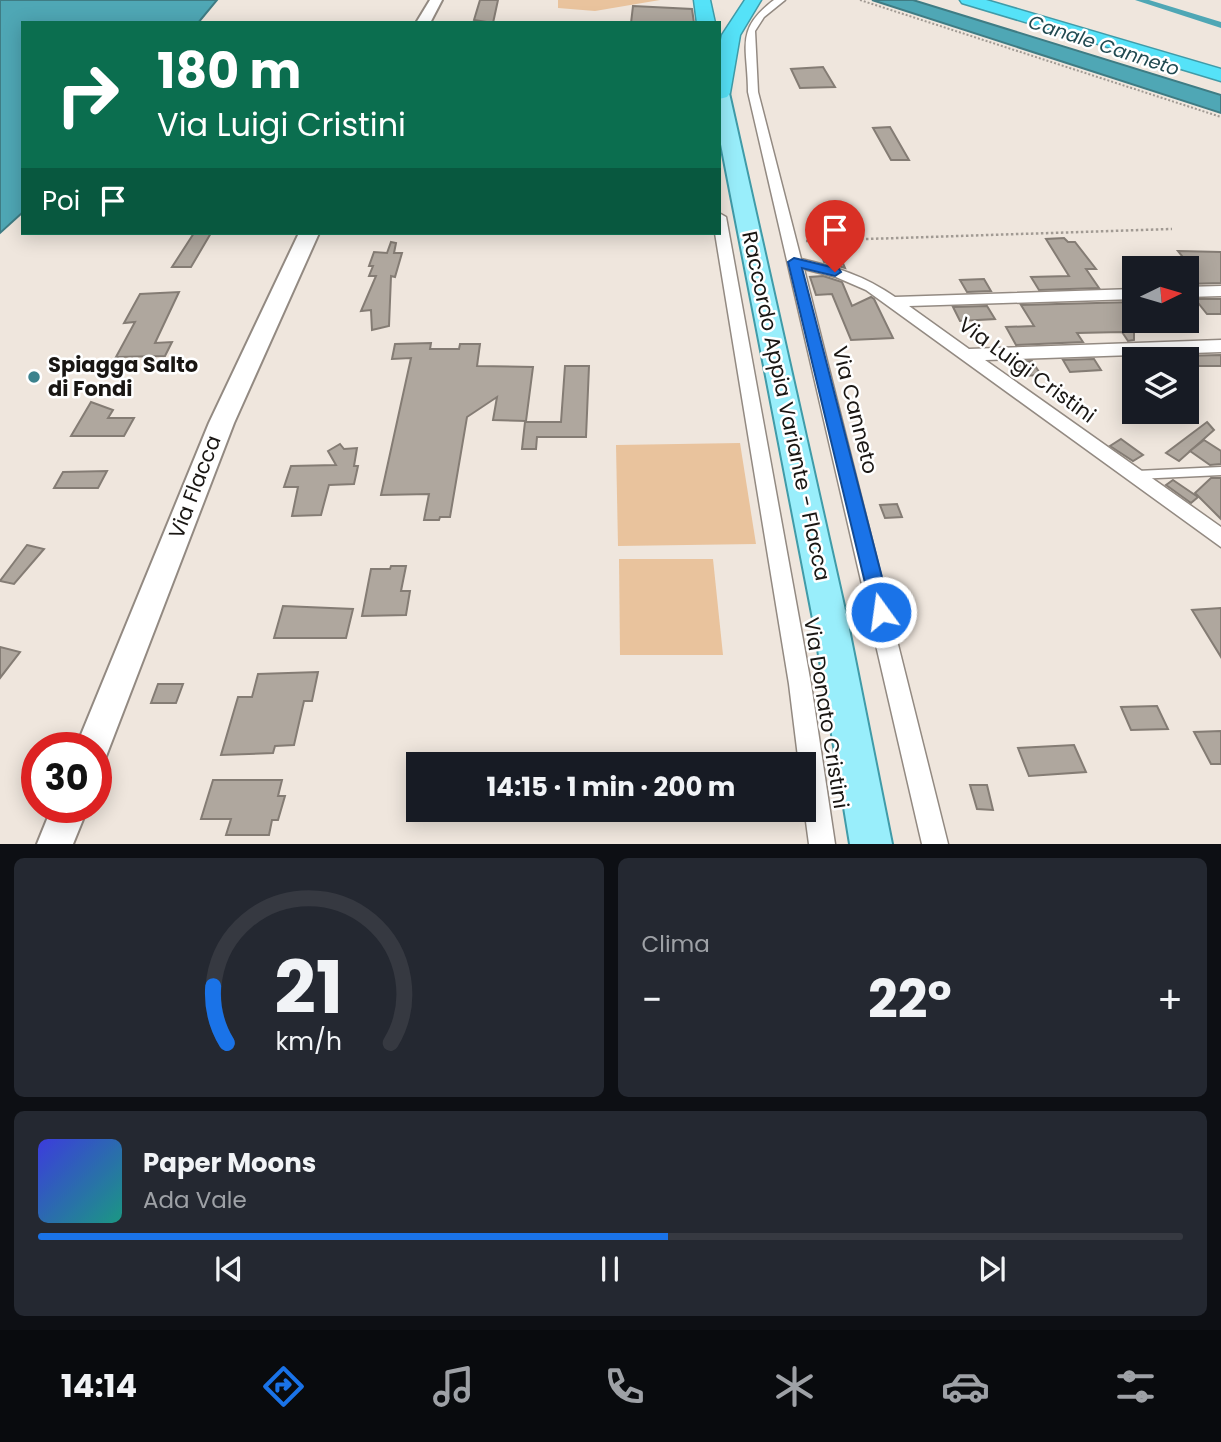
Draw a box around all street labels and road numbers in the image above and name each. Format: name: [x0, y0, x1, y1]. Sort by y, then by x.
street label: Raccordo Appia Variante - Flacca: [735, 228, 838, 583]
street label: Via Luigi Cristini: [953, 310, 1102, 429]
street label: Via Canneto: [826, 343, 885, 477]
street label: Via Flacca: [161, 431, 228, 543]
street label: Via Donato Cristini: [797, 615, 856, 811]

